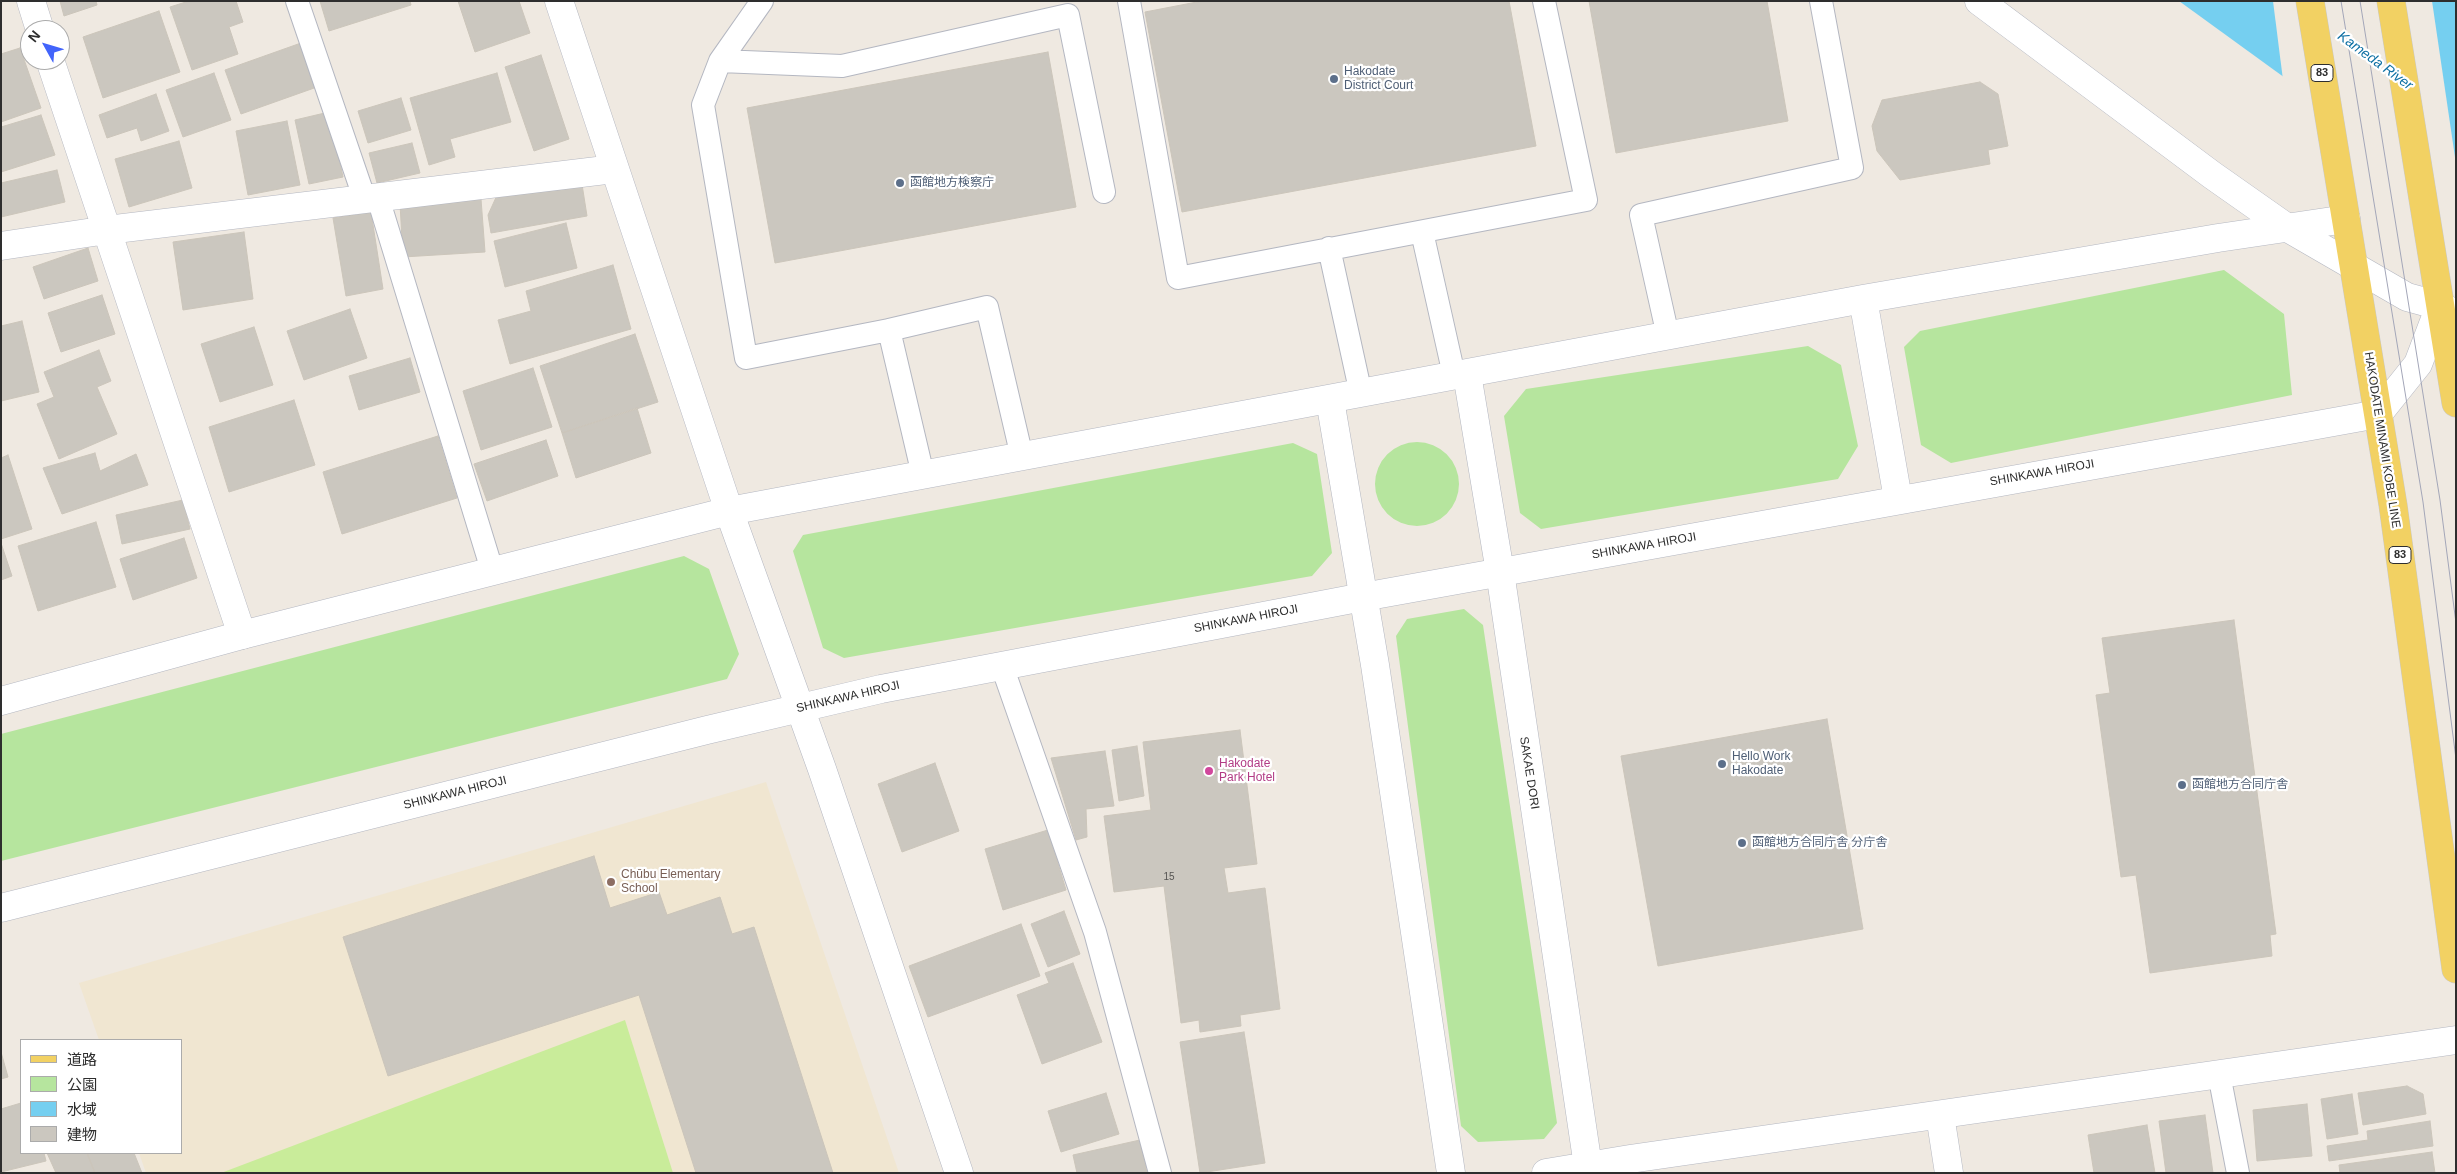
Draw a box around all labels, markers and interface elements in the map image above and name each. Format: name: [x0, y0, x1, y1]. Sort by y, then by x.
north arrow: [20, 20, 70, 70]
text: N: [25, 27, 44, 45]
water label: Kameda River: [2334, 28, 2416, 94]
road number: 83: [2311, 64, 2333, 82]
place label: Hakodate District Court: [1344, 65, 1413, 93]
marker: Hakodate District Court: [1328, 73, 1340, 85]
place label: 函館地方検察庁: [910, 176, 994, 190]
marker: 函館地方検察庁: [894, 177, 906, 189]
street label: HAKODATE MINAMI KOBE LINE: [2361, 351, 2403, 529]
street label: SHINKAWA HIROJI: [1989, 457, 2095, 489]
street label: SHINKAWA HIROJI: [1591, 530, 1697, 562]
road number: 83: [2389, 546, 2411, 564]
street label: SHINKAWA HIROJI: [1193, 602, 1299, 636]
street label: SHINKAWA HIROJI: [795, 678, 901, 716]
street label: SAKAE DORI: [1516, 736, 1542, 810]
place label: Hello Work Hakodate: [1732, 750, 1790, 778]
place label: Hakodate Park Hotel: [1219, 757, 1275, 785]
marker: Hello Work Hakodate: [1716, 758, 1728, 770]
marker: Hakodate Park Hotel: [1203, 765, 1215, 777]
street label: SHINKAWA HIROJI: [402, 773, 508, 813]
place label: 函館地方合同庁舎: [2192, 778, 2288, 792]
marker: 函館地方合同庁舎: [2176, 779, 2188, 791]
place label: 函館地方合同庁舎 分庁舎: [1752, 836, 1887, 850]
marker: 函館地方合同庁舎 分庁舎: [1736, 837, 1748, 849]
place label: Chūbu Elementary School: [621, 868, 720, 896]
house number: 15: [1163, 871, 1175, 883]
marker: Chūbu Elementary School: [605, 876, 617, 888]
legend: [20, 1039, 182, 1154]
text: 道路: [67, 1051, 97, 1068]
text: 公園: [67, 1076, 97, 1093]
text: 水域: [67, 1101, 97, 1118]
text: 建物: [67, 1126, 97, 1143]

